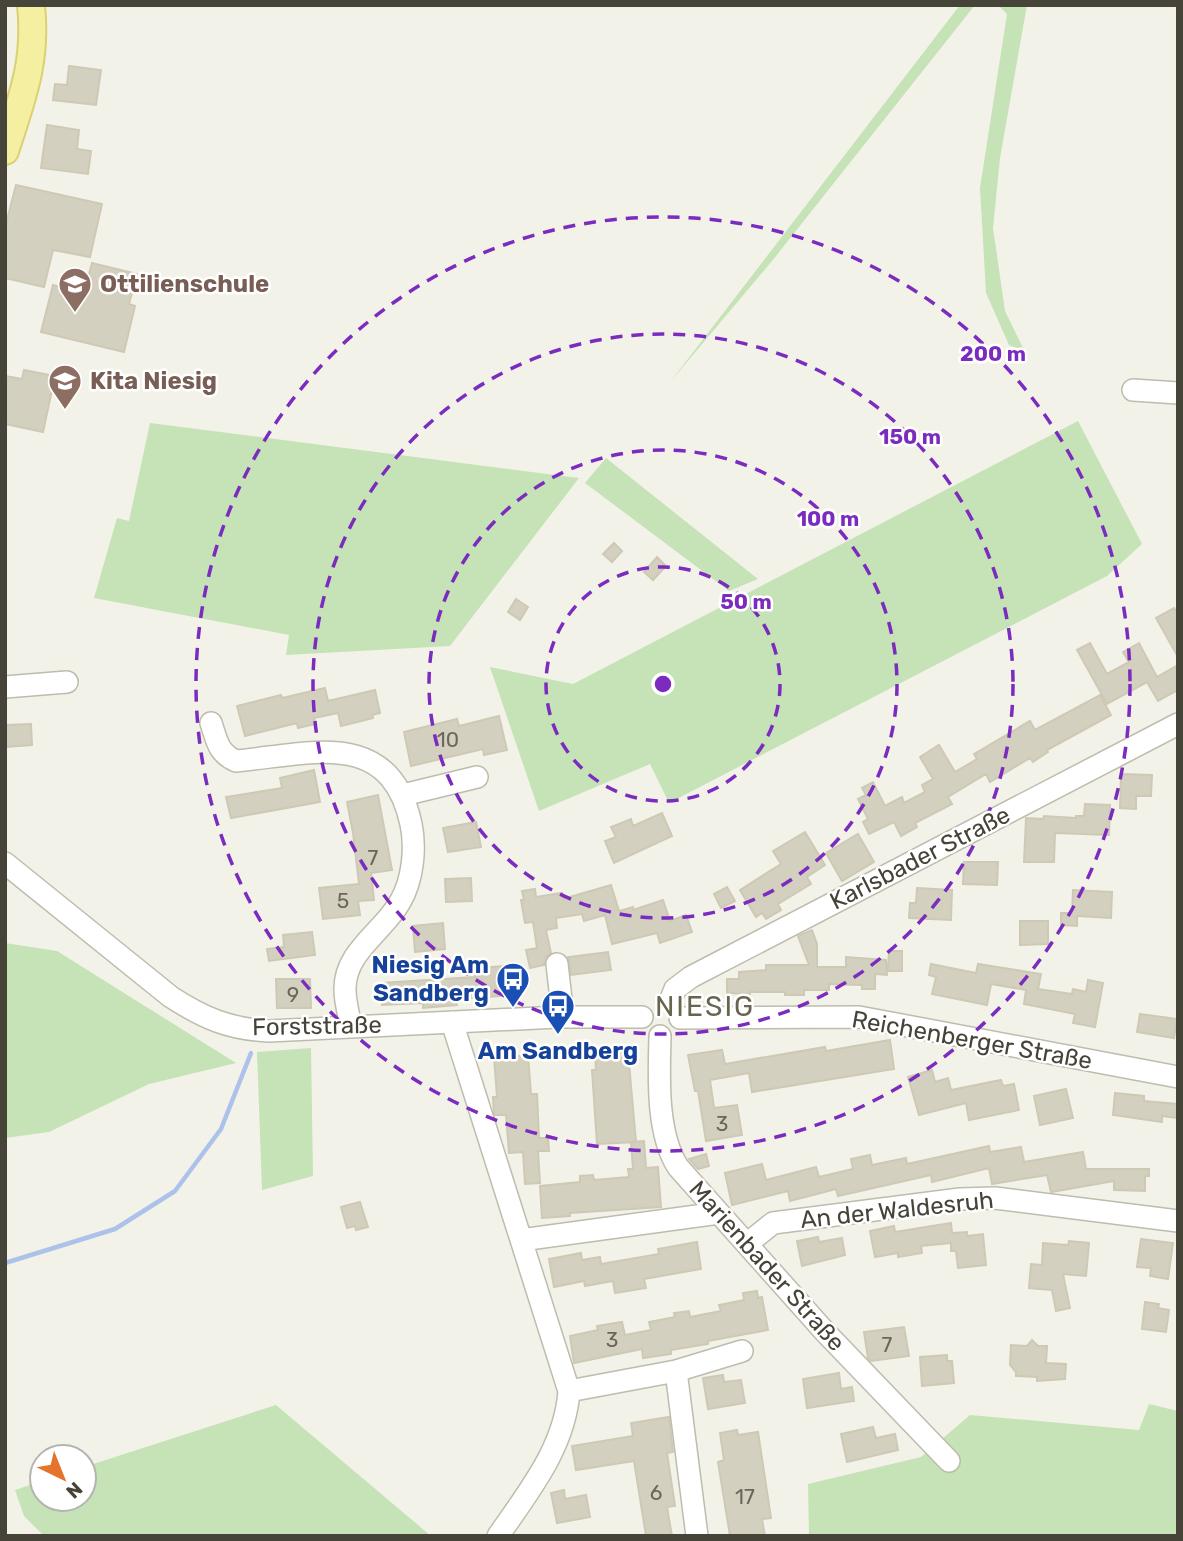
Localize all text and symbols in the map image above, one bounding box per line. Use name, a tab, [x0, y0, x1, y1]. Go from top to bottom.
school or university icon: Ottilienschule	[56, 265, 94, 314]
place label: Ottilienschule	[100, 270, 269, 298]
text: 200 m	[960, 341, 1026, 366]
school or university icon: Kita Niesig	[46, 362, 84, 411]
place label: Kita Niesig	[90, 367, 217, 395]
text: 150 m	[879, 424, 941, 449]
text: 100 m	[797, 506, 859, 531]
text: 50 m	[720, 589, 772, 614]
centre of rings	[651, 672, 675, 696]
house number: 10	[437, 727, 459, 752]
street label: Karlsbader Straße	[825, 800, 1015, 916]
house number: 7	[368, 845, 379, 870]
house number: 5	[337, 888, 349, 913]
place label: Niesig Am Sandberg	[372, 951, 489, 1007]
bus stop icon: Niesig Am Sandberg	[494, 960, 532, 1009]
house number: 9	[287, 982, 299, 1007]
bus stop icon: Am Sandberg	[539, 987, 577, 1036]
district label: NIESIG	[655, 990, 755, 1023]
street label: Reichenberger Straße	[850, 1005, 1094, 1075]
street label: Forststraße	[252, 1011, 382, 1041]
place label: Am Sandberg	[478, 1037, 638, 1065]
house number: 3	[716, 1111, 728, 1136]
street label: Marienbader Straße	[683, 1175, 851, 1357]
street label: An der Waldesruh	[799, 1186, 995, 1234]
house number: 3	[606, 1327, 618, 1352]
house number: 7	[882, 1332, 893, 1357]
north arrow	[28, 1443, 98, 1513]
text: N	[61, 1477, 87, 1503]
house number: 6	[650, 1480, 662, 1505]
house number: 17	[735, 1484, 755, 1509]

